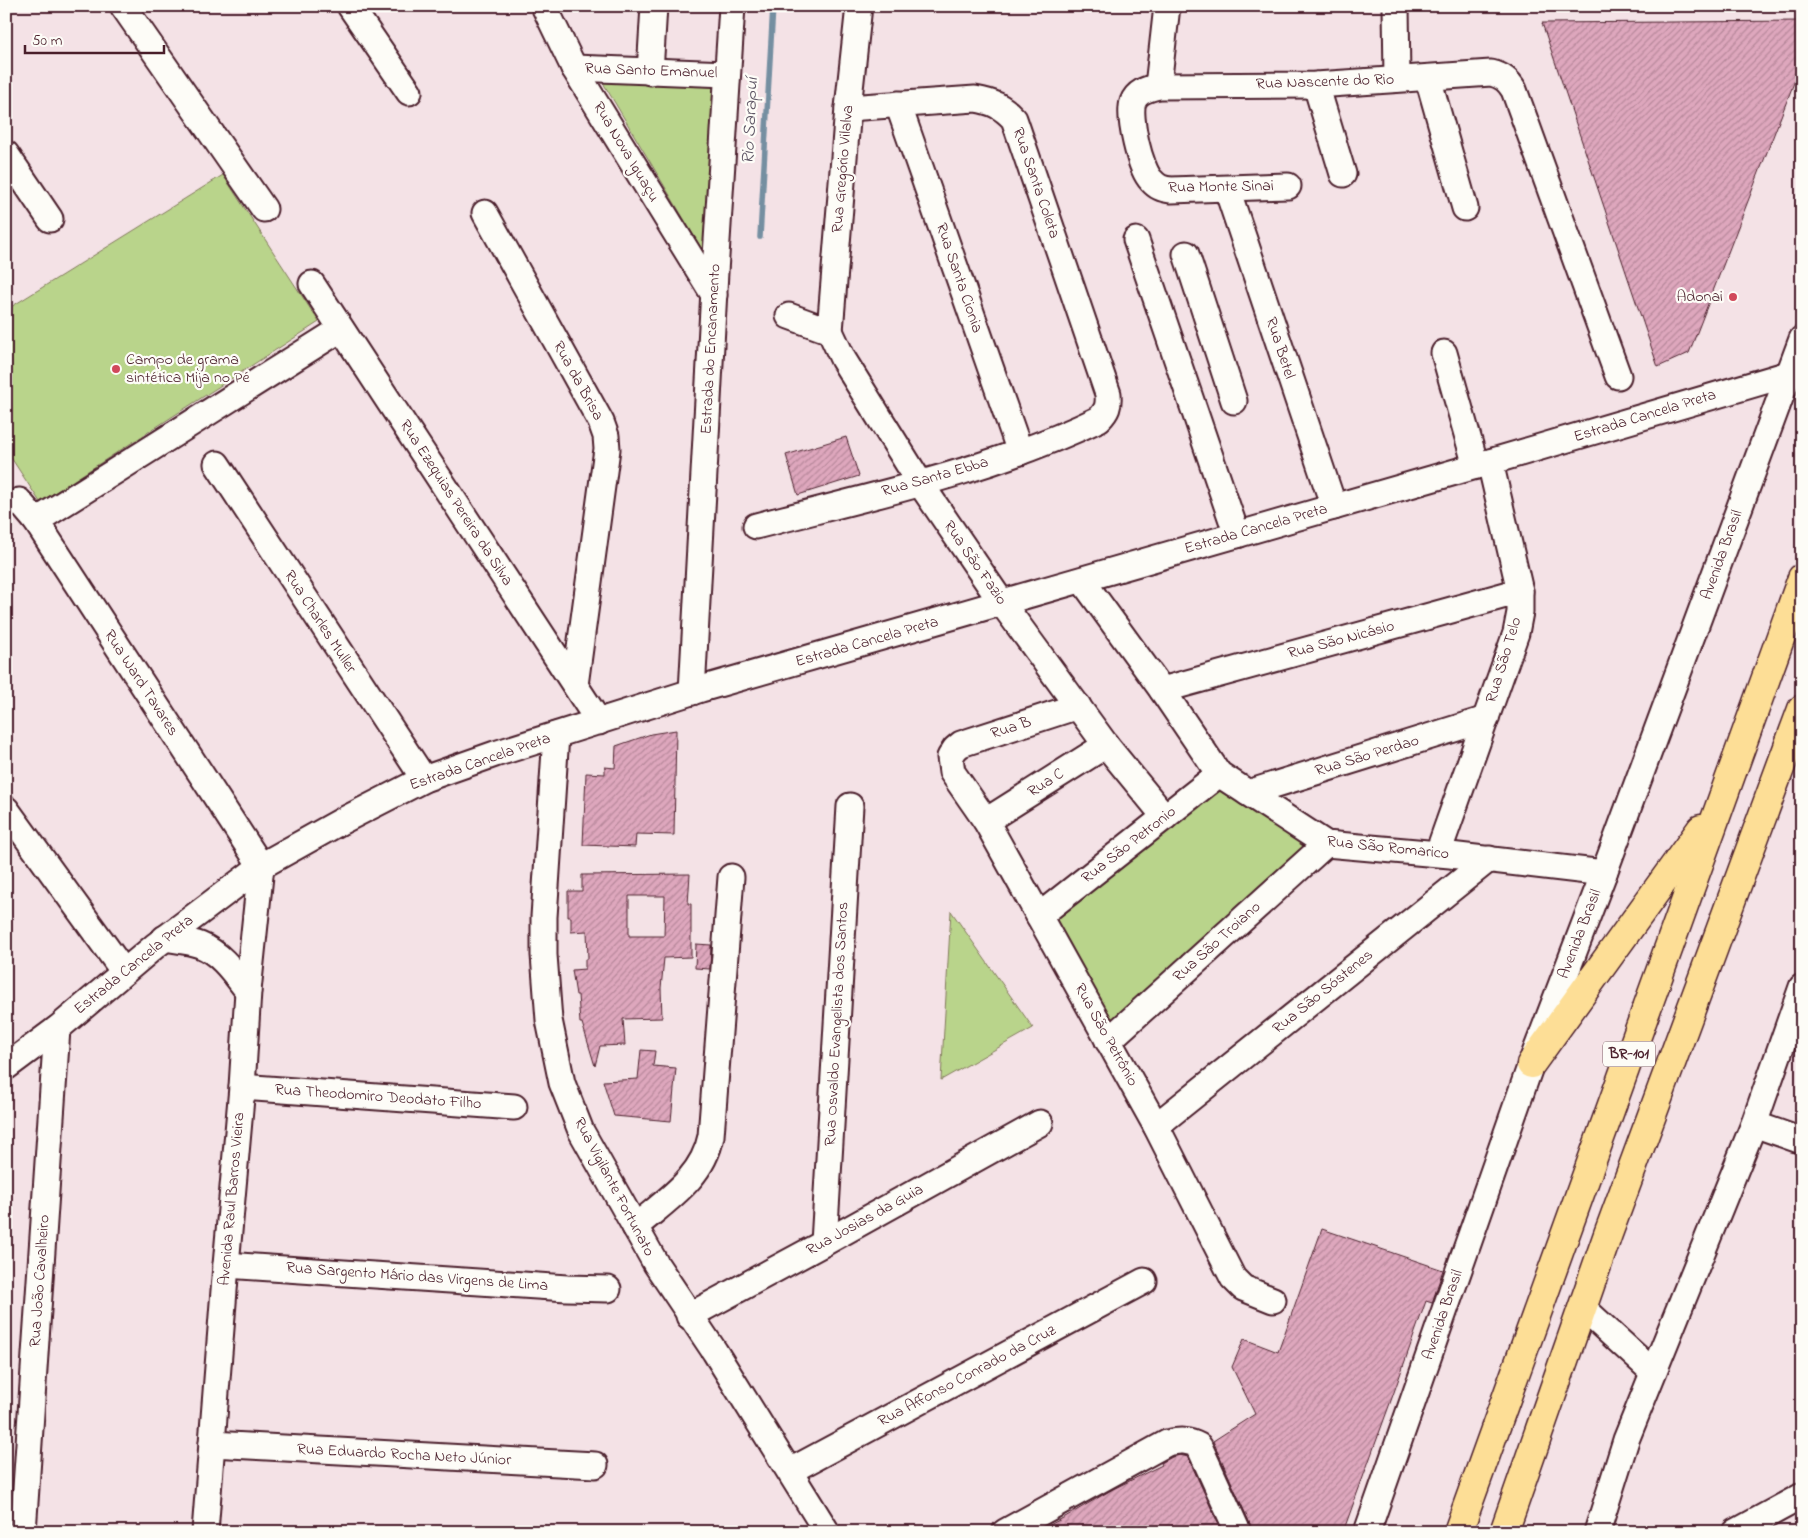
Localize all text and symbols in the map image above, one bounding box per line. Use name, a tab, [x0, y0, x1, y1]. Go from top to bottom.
scale bar	[25, 22, 164, 54]
text: 50 m	[32, 30, 63, 52]
street label: Rua Santo Emanuel	[584, 57, 718, 85]
street label: Rua Nascente do Rio	[1255, 68, 1395, 96]
water label: Rio Sarapuí	[736, 74, 766, 165]
street label: Rua Nova Iguaçu	[586, 97, 666, 207]
street label: Rua Gregório Vilalva	[825, 104, 861, 234]
street label: Rua Santa Coleta	[1006, 124, 1066, 242]
street label: Rua Monte Sinai	[1168, 174, 1274, 200]
street label: Rua Santa Cionia	[929, 220, 989, 336]
street label: Estrada do Encanamento	[695, 263, 727, 435]
place label: Adonai	[1676, 285, 1723, 309]
marker: Adonai	[1727, 291, 1739, 303]
street label: Rua Betel	[1259, 314, 1301, 382]
street label: Rua da Brisa	[546, 337, 610, 425]
place label: Campo de grama sintética Mija no Pé	[126, 348, 250, 390]
marker: Campo de grama sintética Mija no Pé	[110, 363, 122, 375]
street label: Estrada Cancela Preta	[1571, 383, 1719, 449]
street label: Rua Ezequias Pereira da Silva	[393, 415, 519, 591]
street label: Rua Santa Ebba	[879, 450, 991, 504]
street label: Estrada Cancela Preta	[1182, 497, 1330, 561]
street label: Avenida Brasil	[1695, 506, 1749, 603]
street label: Rua São Fazio	[937, 516, 1013, 610]
street label: Rua Charles Muller	[278, 566, 362, 678]
street label: Estrada Cancela Preta	[793, 610, 941, 674]
street label: Rua São Nicásio	[1285, 614, 1397, 666]
street label: Rua São Telo	[1480, 614, 1528, 706]
street label: Rua Ward Tavares	[98, 625, 184, 741]
street label: Rua B	[988, 710, 1035, 746]
street label: Estrada Cancela Preta	[406, 727, 554, 797]
street label: Rua São Perdao	[1312, 729, 1422, 783]
street label: Rua C	[1023, 762, 1069, 804]
street label: Rua São Petronio	[1076, 800, 1182, 890]
street label: Rua São Romarico	[1326, 830, 1450, 866]
street label: Avenida Brasil	[1552, 885, 1608, 982]
street label: Rua São Troiano	[1168, 896, 1266, 988]
street label: Rua Osvaldo Evangelista dos Santos	[819, 901, 855, 1147]
street label: Estrada Cancela Preta	[69, 909, 199, 1021]
street label: Rua São Sóstenes	[1267, 944, 1379, 1040]
street label: Rua São Petrônio	[1068, 979, 1144, 1091]
road number: BR-101	[1603, 1042, 1655, 1066]
street label: Rua Theodomiro Deodato Filho	[274, 1078, 482, 1116]
street label: Avenida Raul Barros Vieira	[212, 1111, 252, 1287]
street label: Rua Vigilante Fortunato	[567, 1113, 661, 1261]
street label: Rua Josias da Guia	[802, 1178, 928, 1262]
street label: Rua João Cavalheiro	[23, 1214, 57, 1348]
street label: Rua Sargento Mário das Virgens de Lima	[285, 1256, 549, 1298]
street label: Avenida Brasil	[1416, 1266, 1470, 1363]
street label: Rua Affonso Conrado da Cruz	[874, 1319, 1061, 1433]
street label: Rua Eduardo Rocha Neto Júnior	[296, 1437, 512, 1473]

